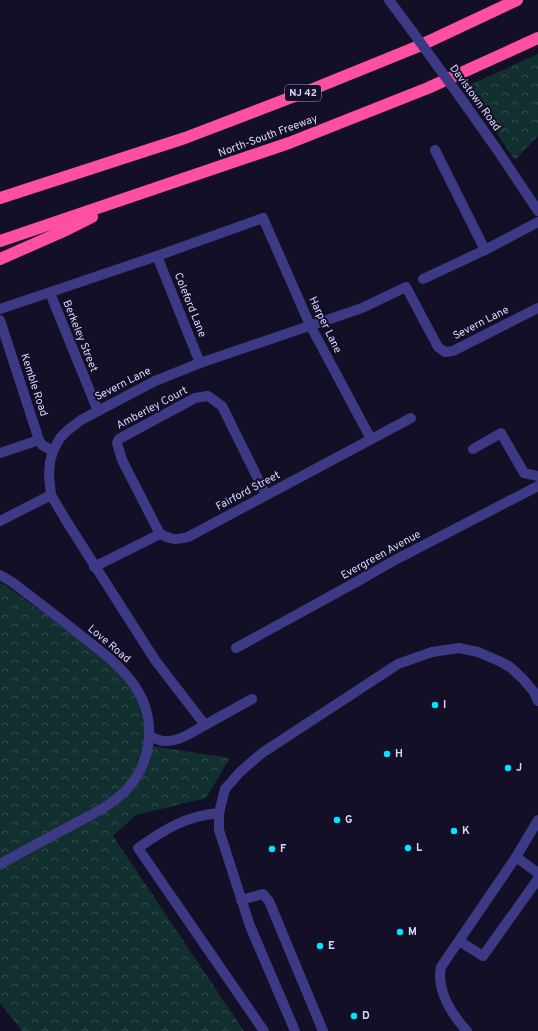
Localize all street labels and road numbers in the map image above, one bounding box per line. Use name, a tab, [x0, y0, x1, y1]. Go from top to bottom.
street label: Davistown Road	[446, 62, 504, 134]
road number: NJ 42	[285, 85, 321, 101]
street label: North-South Freeway	[216, 111, 320, 160]
street label: Coleford Lane	[171, 271, 209, 339]
street label: Harper Lane	[305, 294, 345, 356]
street label: Berkeley Street	[59, 298, 101, 374]
street label: Severn Lane	[451, 303, 511, 343]
street label: Kemble Road	[17, 352, 51, 418]
street label: Severn Lane	[93, 364, 153, 404]
street label: Amberley Court	[114, 383, 190, 433]
street label: Fairford Street	[213, 468, 283, 514]
street label: Evergreen Avenue	[339, 527, 423, 583]
street label: Love Road	[85, 622, 133, 666]

